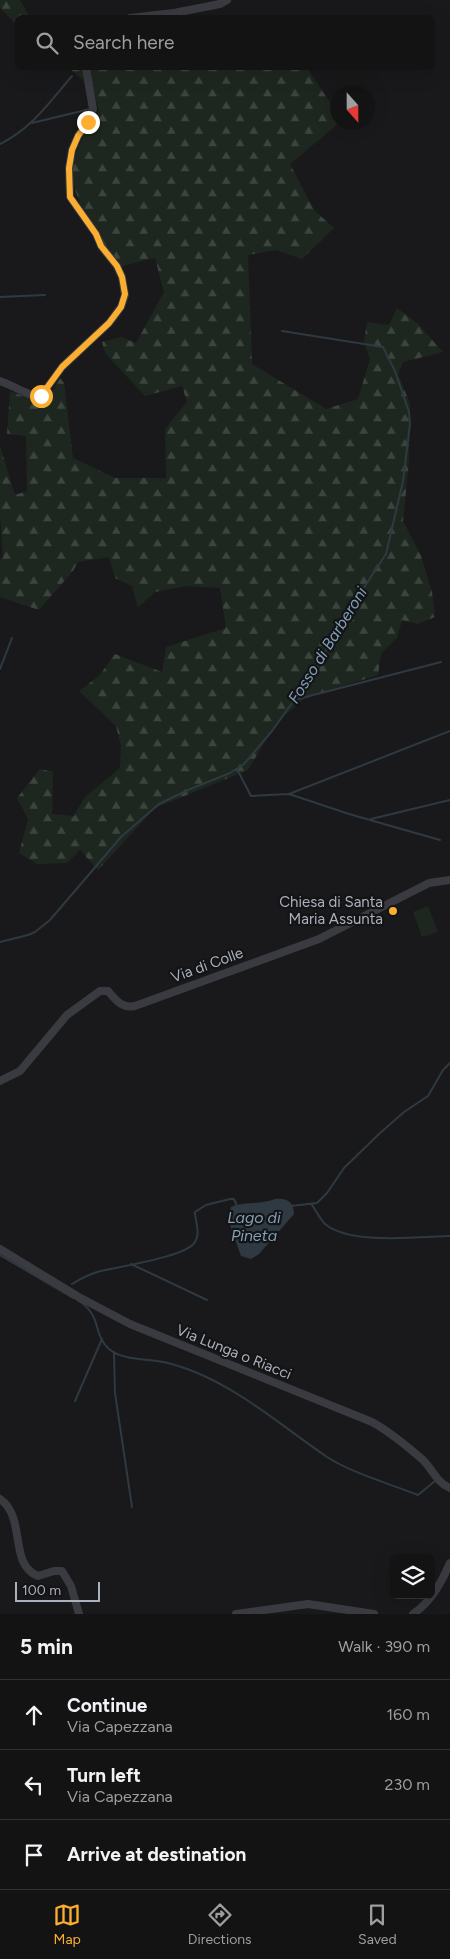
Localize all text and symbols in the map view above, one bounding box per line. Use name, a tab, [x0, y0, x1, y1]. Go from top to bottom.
search box	[15, 15, 435, 70]
icon: search	[33, 29, 61, 57]
text: Search here	[73, 31, 175, 54]
north arrow	[330, 85, 375, 130]
route end	[77, 111, 100, 134]
route start	[30, 385, 53, 408]
water label: Fosso di Barberoni	[284, 583, 371, 707]
place label: Chiesa di Santa Maria Assunta	[279, 893, 383, 928]
marker: Chiesa di Santa Maria Assunta	[387, 905, 399, 917]
street label: Via di Colle	[168, 944, 246, 986]
water label: Lago di Pineta	[227, 1208, 281, 1245]
street label: Via Lunga o Riacci	[174, 1321, 294, 1383]
map controls	[390, 1554, 435, 1599]
button: layers	[390, 1554, 435, 1599]
scale bar	[15, 1579, 100, 1602]
text: 100 m	[22, 1582, 61, 1599]
text: 5 min	[20, 1634, 73, 1659]
text: Walk · 390 m	[338, 1637, 430, 1656]
text: Continue	[67, 1694, 147, 1717]
icon: ahead	[20, 1701, 48, 1729]
text: 160 m	[387, 1705, 430, 1724]
text: Via Capezzana	[67, 1717, 173, 1736]
text: Turn left	[67, 1764, 141, 1787]
icon: left	[20, 1771, 48, 1799]
text: 230 m	[385, 1775, 430, 1794]
text: Via Capezzana	[67, 1787, 173, 1806]
icon: arrive	[20, 1841, 48, 1869]
text: Arrive at destination	[67, 1843, 246, 1866]
tab: Map	[53, 1901, 81, 1948]
tab: Directions	[188, 1901, 252, 1948]
tab: Saved	[358, 1901, 397, 1948]

